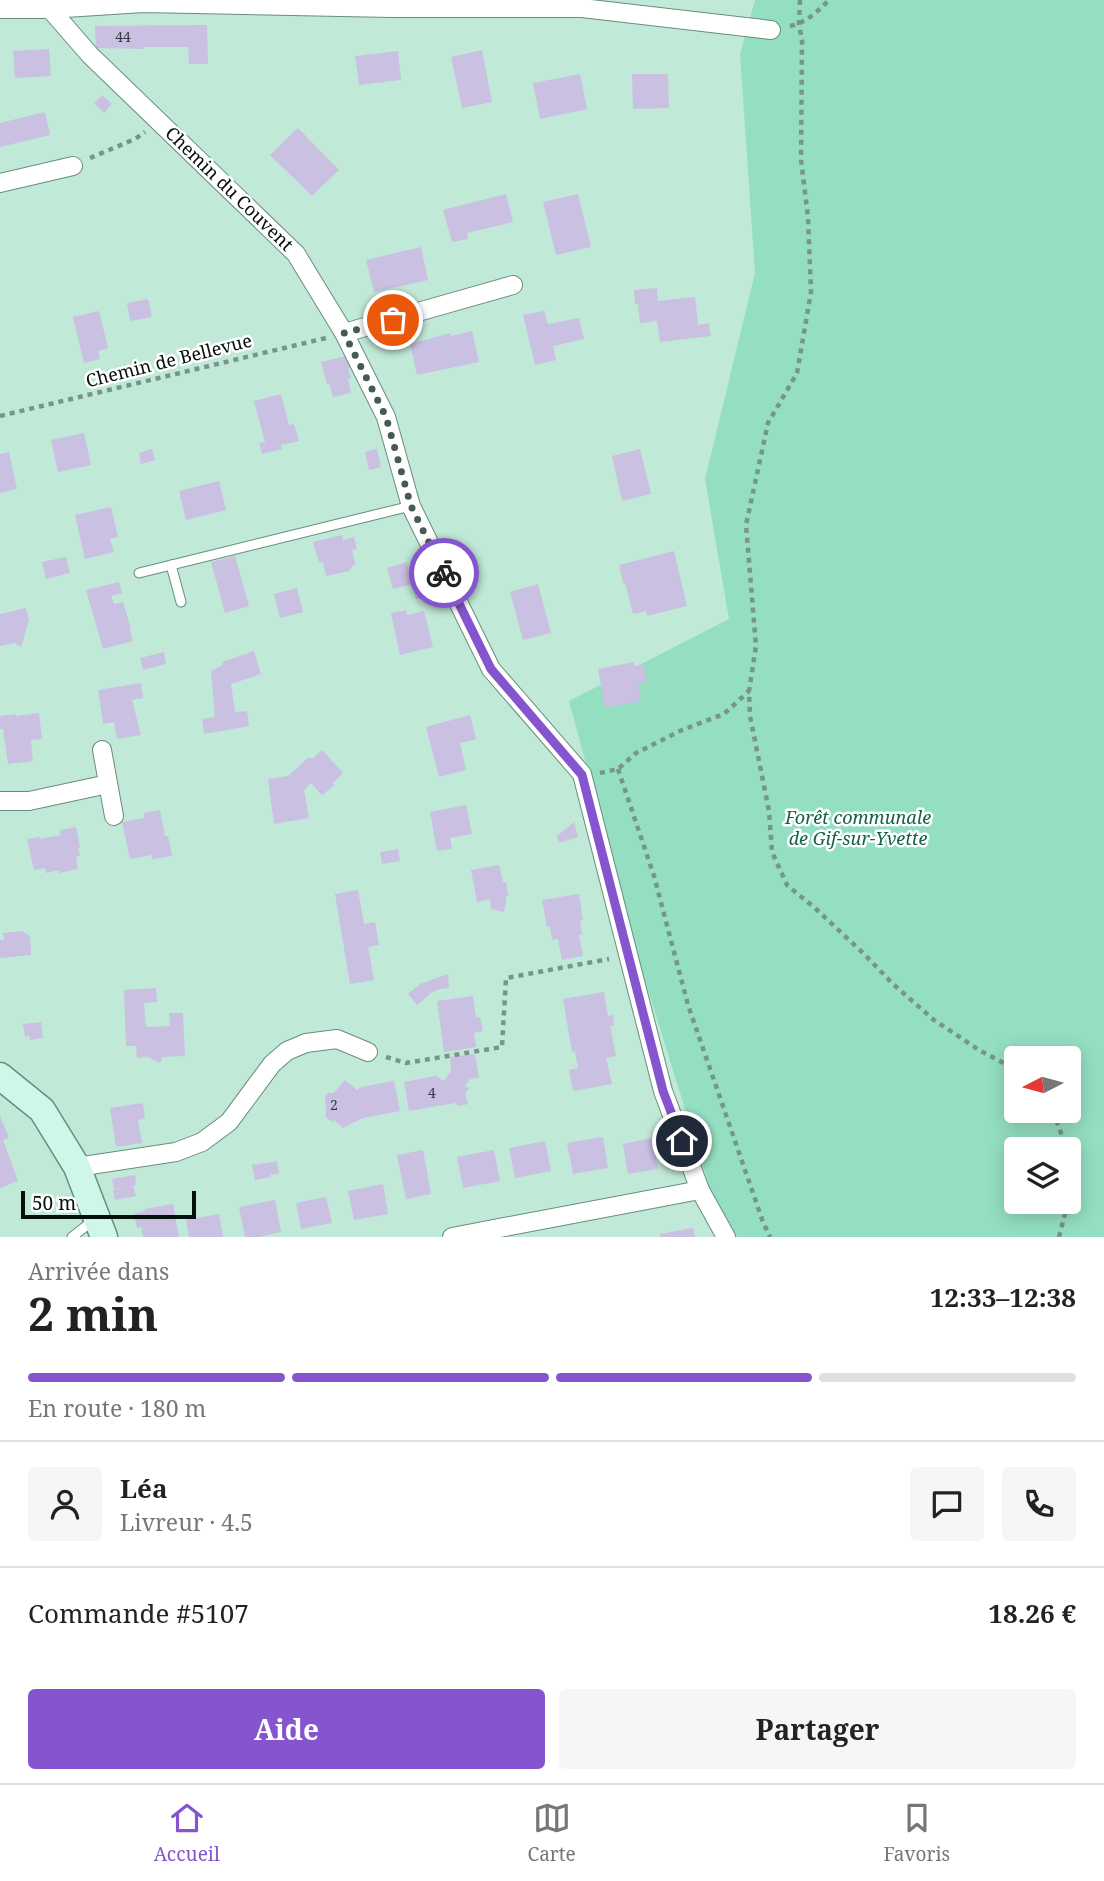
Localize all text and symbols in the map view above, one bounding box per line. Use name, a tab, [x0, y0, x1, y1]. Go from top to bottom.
house number: 44	[115, 27, 131, 46]
street label: Chemin du Couvent	[161, 121, 299, 256]
pin	[363, 290, 423, 350]
icon: bag	[374, 301, 412, 339]
street label: Chemin de Bellevue	[83, 328, 254, 392]
courier	[409, 538, 479, 608]
icon: bike	[425, 554, 463, 592]
park label: Forêt communale de Gif-sur-Yvette	[784, 805, 931, 850]
north arrow	[1004, 1046, 1082, 1124]
map controls	[1004, 1046, 1081, 1214]
house number: 4	[428, 1083, 436, 1102]
house number: 2	[330, 1095, 338, 1114]
pin	[652, 1111, 712, 1171]
icon: home	[663, 1122, 701, 1160]
button: layers	[1004, 1137, 1081, 1214]
scale bar	[21, 1188, 196, 1220]
text: 50 m	[32, 1190, 76, 1216]
text: Arrivée dans	[28, 1255, 169, 1287]
text: 12:33–12:38	[930, 1279, 1076, 1315]
text: 2 min	[28, 1282, 158, 1344]
text: En route · 180 m	[28, 1392, 206, 1424]
button: person	[28, 1467, 102, 1541]
button: chat	[910, 1467, 984, 1541]
button: phone	[1002, 1467, 1076, 1541]
text: Léa	[120, 1470, 167, 1506]
text: Livreur · 4.5	[120, 1506, 253, 1538]
text: Commande #5107	[28, 1595, 249, 1631]
text: 18.26 €	[988, 1595, 1076, 1631]
button: Aide	[28, 1689, 545, 1769]
button: Partager	[559, 1689, 1076, 1769]
tab: Accueil	[154, 1799, 220, 1867]
tab: Carte	[528, 1799, 576, 1867]
tab: Favoris	[883, 1799, 950, 1867]

